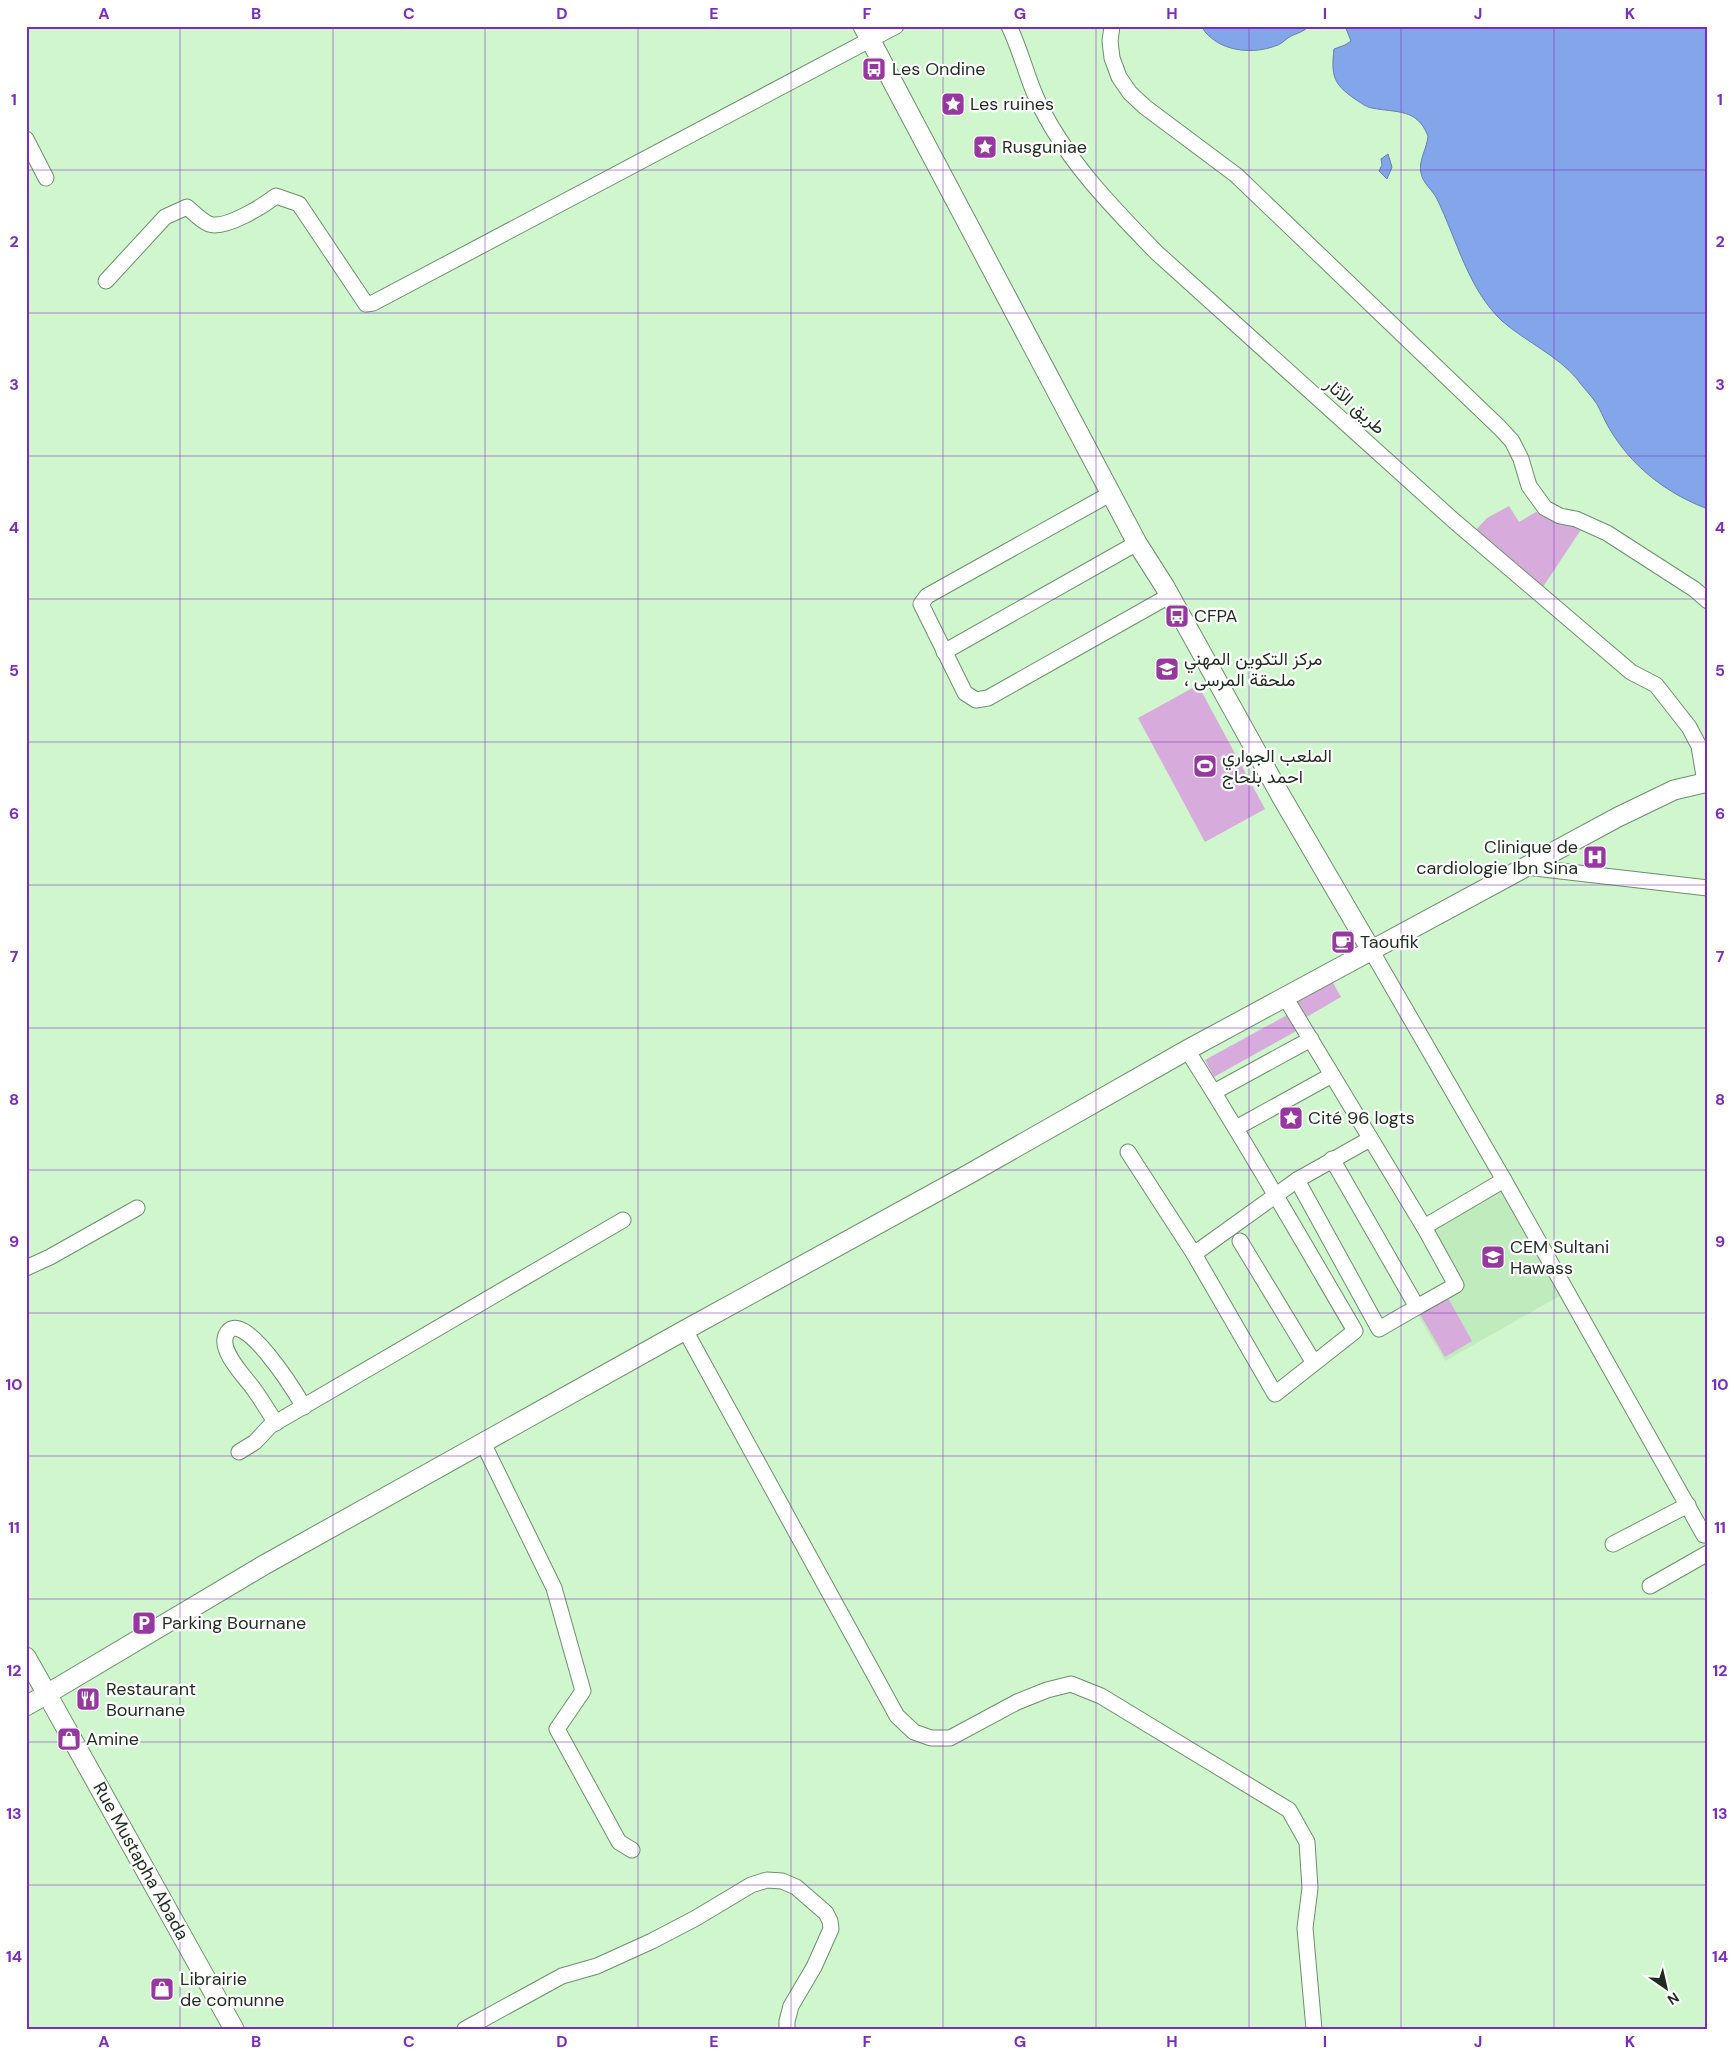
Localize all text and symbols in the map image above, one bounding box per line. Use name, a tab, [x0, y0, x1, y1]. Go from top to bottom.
text: A	[98, 3, 110, 24]
text: B	[251, 3, 261, 24]
text: C	[403, 3, 415, 24]
text: D	[556, 3, 568, 24]
text: E	[709, 3, 719, 24]
text: F	[863, 3, 872, 24]
text: G	[1014, 3, 1026, 24]
text: H	[1166, 3, 1178, 24]
text: I	[1323, 3, 1327, 24]
text: J	[1474, 3, 1482, 24]
text: K	[1625, 3, 1636, 24]
bus stop icon: Les Ondine	[861, 56, 887, 82]
place label: Les Ondine	[892, 57, 986, 81]
text: 1	[11, 89, 17, 110]
text: 1	[1717, 89, 1723, 110]
place icon: Les ruines	[940, 91, 966, 117]
place label: Les ruines	[970, 92, 1054, 116]
place icon: Rusguniae	[972, 134, 998, 160]
place label: Rusguniae	[1002, 135, 1087, 159]
text: 2	[9, 231, 19, 252]
text: 2	[1715, 231, 1725, 252]
street label: طريق الآثار	[1319, 372, 1391, 440]
text: 3	[9, 374, 19, 395]
text: 3	[1715, 374, 1725, 395]
text: 4	[9, 517, 19, 538]
text: 4	[1715, 517, 1725, 538]
bus stop icon: CFPA	[1164, 603, 1190, 629]
place label: CFPA	[1194, 604, 1237, 628]
place label: مركز التكوين المهني ، ملحقة المرسى	[1184, 647, 1322, 692]
school or university icon: مركز التكوين المهني ، ملحقة المرسى	[1154, 656, 1180, 682]
text: 5	[9, 660, 19, 681]
text: 5	[1715, 660, 1725, 681]
place label: الملعب الجواري احمد بلحاج	[1222, 744, 1332, 789]
sports icon: الملعب الجواري احمد بلحاج	[1192, 753, 1218, 779]
text: 6	[9, 803, 19, 824]
text: 6	[1715, 803, 1725, 824]
place label: Clinique de cardiologie Ibn Sina	[1416, 835, 1578, 880]
hospital icon: Clinique de cardiologie Ibn Sina	[1582, 844, 1608, 870]
cafe icon: Taoufik	[1330, 929, 1356, 955]
place label: Taoufik	[1360, 930, 1419, 954]
text: 7	[10, 946, 19, 967]
text: 7	[1716, 946, 1725, 967]
text: 8	[9, 1089, 19, 1110]
text: 8	[1715, 1089, 1725, 1110]
place icon: Cité 96 logts	[1278, 1105, 1304, 1131]
place label: Cité 96 logts	[1308, 1106, 1415, 1130]
text: 9	[9, 1231, 19, 1252]
text: 9	[1715, 1231, 1725, 1252]
place label: CEM Sultani Hawass	[1510, 1235, 1609, 1280]
school or university icon: CEM Sultani Hawass	[1480, 1244, 1506, 1270]
text: 10	[5, 1374, 23, 1395]
text: 10	[1711, 1374, 1729, 1395]
text: 11	[8, 1517, 20, 1538]
text: 11	[1714, 1517, 1726, 1538]
parking icon: Parking Bournane	[131, 1610, 157, 1636]
place label: Parking Bournane	[162, 1611, 306, 1635]
text: 12	[6, 1660, 22, 1681]
text: 12	[1712, 1660, 1728, 1681]
place label: Restaurant Bournane	[106, 1677, 196, 1722]
restaurant icon: Restaurant Bournane	[75, 1686, 101, 1712]
shop icon: Amine	[56, 1726, 82, 1752]
place label: Amine	[86, 1727, 139, 1751]
street label: Rue Mustapha Abada	[88, 1778, 194, 1944]
text: 13	[6, 1803, 22, 1824]
text: 13	[1712, 1803, 1728, 1824]
text: 14	[6, 1946, 22, 1967]
text: 14	[1712, 1946, 1728, 1967]
north arrow	[1642, 1962, 1692, 2012]
place label: Librairie de comunne	[180, 1967, 285, 2012]
shop icon: Librairie de comunne	[149, 1976, 175, 2002]
text: N	[1664, 1988, 1683, 2009]
text: A	[98, 2031, 110, 2052]
text: B	[251, 2031, 261, 2052]
text: C	[403, 2031, 415, 2052]
text: D	[556, 2031, 568, 2052]
text: E	[709, 2031, 719, 2052]
text: F	[863, 2031, 872, 2052]
text: G	[1014, 2031, 1026, 2052]
text: H	[1166, 2031, 1178, 2052]
text: I	[1323, 2031, 1327, 2052]
text: J	[1474, 2031, 1482, 2052]
text: K	[1625, 2031, 1636, 2052]

